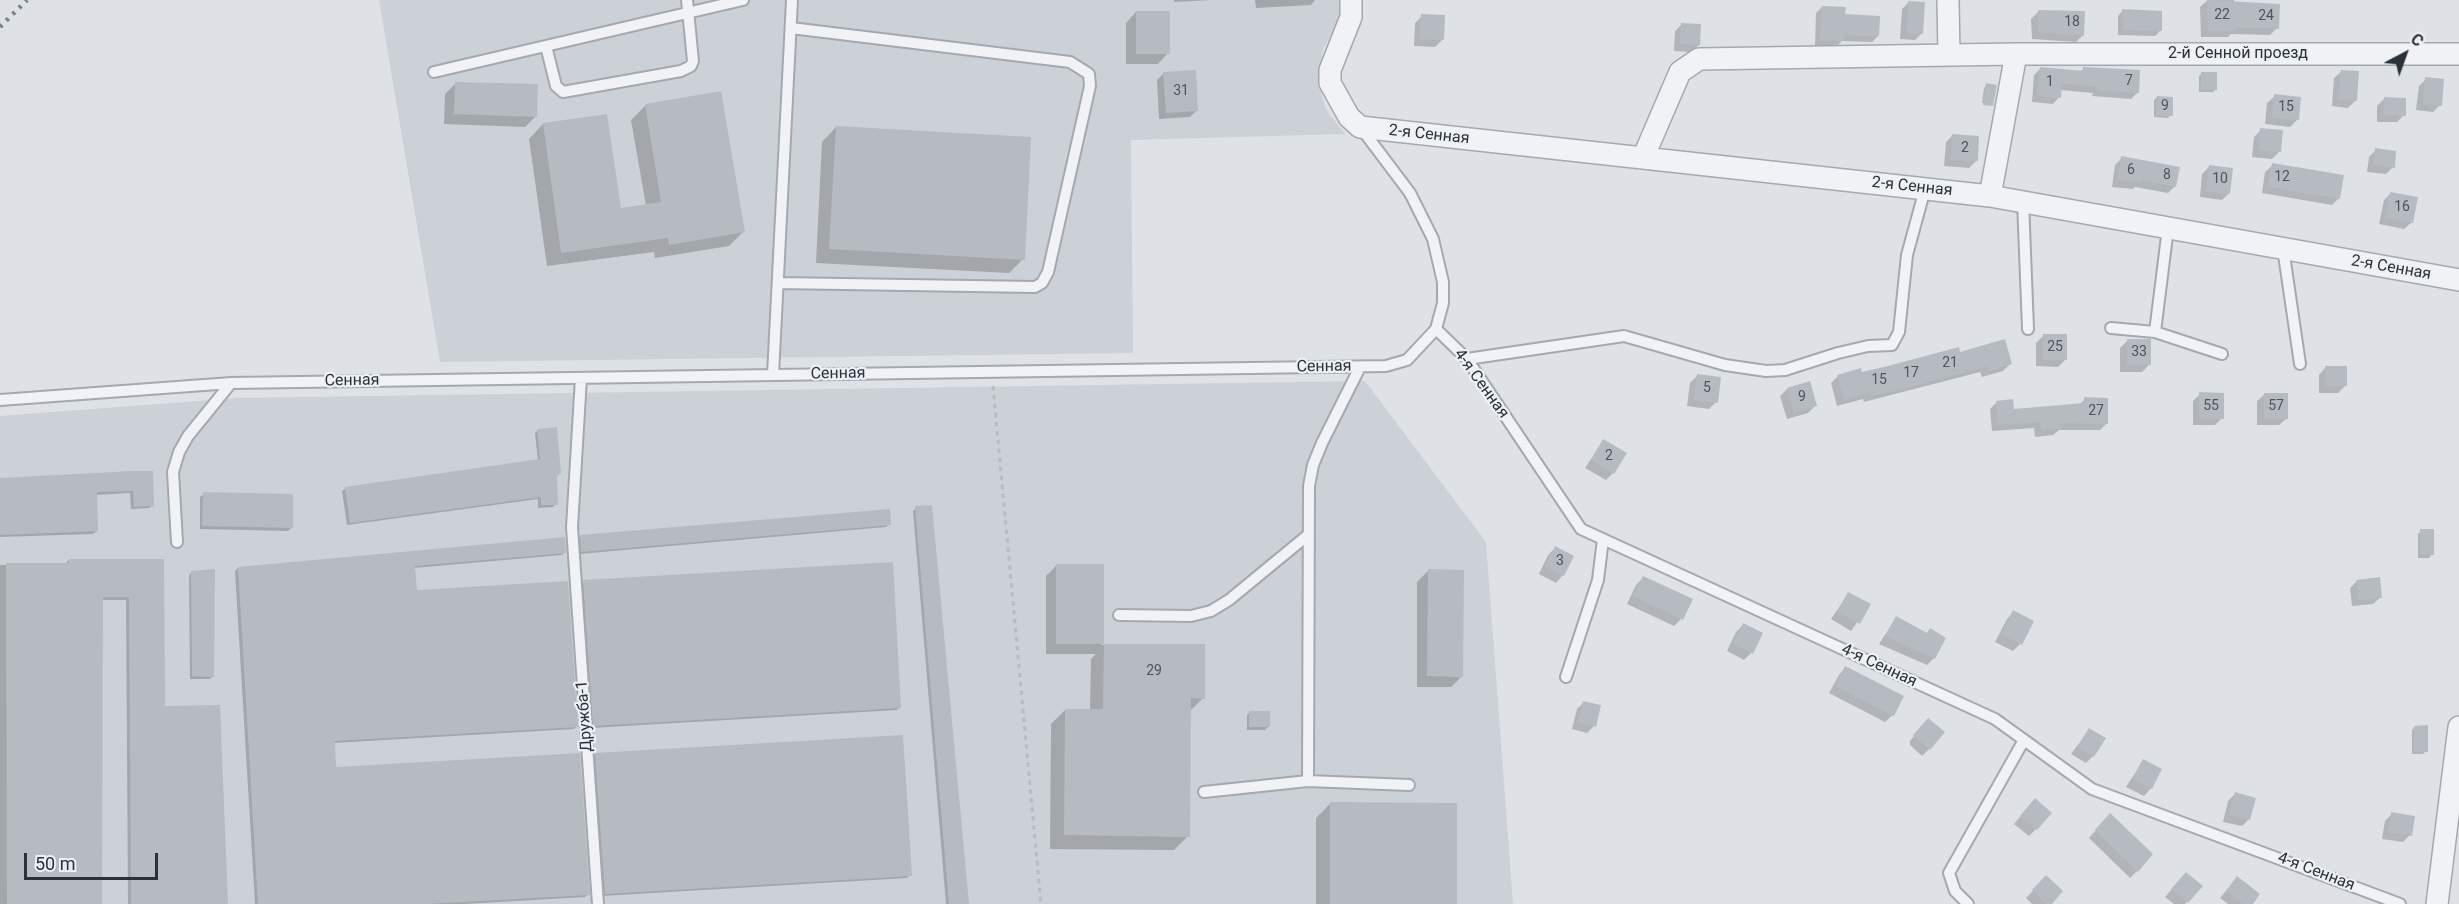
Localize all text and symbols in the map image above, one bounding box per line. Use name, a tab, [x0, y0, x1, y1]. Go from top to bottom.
house number: 22	[2214, 7, 2230, 23]
house number: 24	[2258, 8, 2274, 24]
house number: 18	[2064, 14, 2080, 30]
north arrow	[2375, 24, 2435, 84]
text: С	[2407, 29, 2427, 51]
street label: 2-й Сенной проезд	[2168, 44, 2308, 64]
house number: 7	[2125, 73, 2133, 89]
house number: 1	[2046, 74, 2054, 90]
house number: 31	[1173, 83, 1189, 99]
house number: 9	[2161, 98, 2169, 114]
house number: 15	[2278, 99, 2294, 115]
street label: 2-я Сенная	[1388, 121, 1470, 149]
house number: 2	[1961, 140, 1969, 156]
house number: 6	[2127, 162, 2135, 178]
house number: 8	[2163, 167, 2171, 183]
house number: 12	[2274, 169, 2290, 185]
house number: 10	[2212, 171, 2228, 187]
street label: 2-я Сенная	[1871, 173, 1953, 201]
house number: 16	[2394, 199, 2410, 215]
street label: 2-я Сенная	[2349, 252, 2433, 284]
house number: 25	[2047, 339, 2063, 355]
house number: 33	[2131, 344, 2147, 360]
street label: 4-я Сенная	[1449, 346, 1513, 422]
house number: 21	[1942, 355, 1958, 371]
street label: Сенная	[1296, 357, 1352, 377]
street label: Сенная	[810, 364, 866, 384]
house number: 17	[1903, 365, 1919, 381]
street label: Сенная	[324, 371, 380, 391]
house number: 15	[1871, 372, 1887, 388]
house number: 5	[1703, 380, 1711, 396]
house number: 9	[1798, 389, 1806, 405]
house number: 55	[2203, 398, 2219, 414]
house number: 57	[2268, 398, 2284, 414]
house number: 27	[2088, 403, 2104, 419]
house number: 2	[1605, 448, 1613, 464]
house number: 3	[1556, 553, 1564, 569]
street label: 4-я Сенная	[1838, 640, 1920, 692]
house number: 29	[1146, 663, 1162, 679]
street label: Дружба-1	[573, 680, 597, 752]
scale bar	[27, 841, 160, 879]
street label: 4-я Сенная	[2275, 849, 2357, 895]
text: 50 m	[35, 853, 75, 874]

